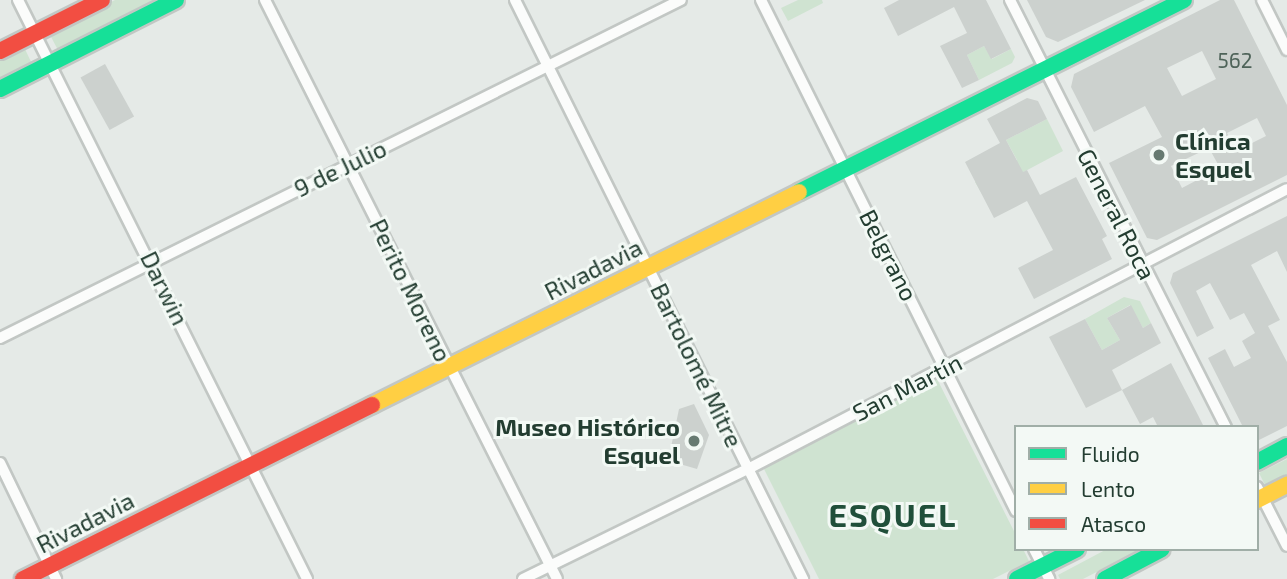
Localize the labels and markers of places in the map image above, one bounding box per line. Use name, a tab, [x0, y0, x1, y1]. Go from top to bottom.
place label: Clínica Esquel	[1175, 127, 1252, 183]
marker: Clínica Esquel	[1149, 145, 1169, 165]
place label: Museo Histórico Esquel	[495, 413, 680, 469]
marker: Museo Histórico Esquel	[686, 433, 702, 449]

